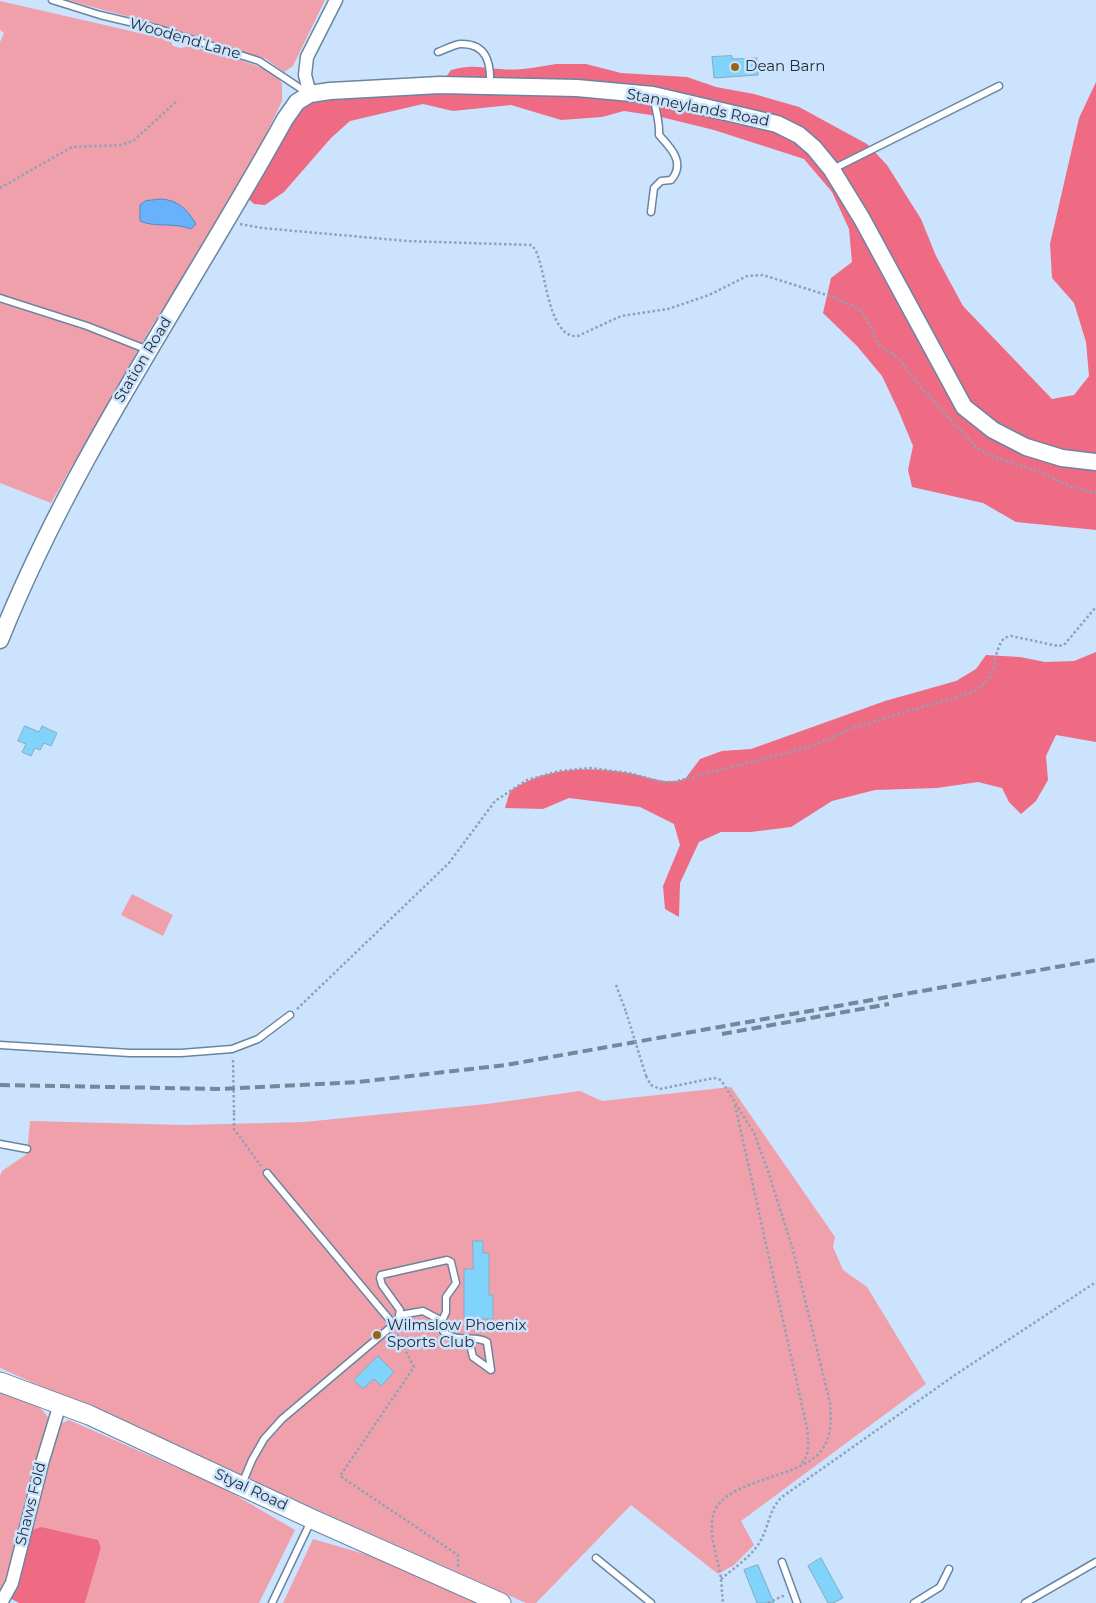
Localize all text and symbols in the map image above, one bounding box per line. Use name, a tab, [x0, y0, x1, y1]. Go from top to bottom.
street label: Woodend Lane	[127, 14, 243, 64]
place label: Dean Barn	[745, 58, 825, 76]
marker: Dean Barn	[729, 61, 741, 73]
street label: Stanneylands Road	[625, 85, 771, 131]
street label: Station Road	[110, 314, 176, 406]
place label: Wilmslow Phoenix Sports Club	[387, 1317, 527, 1352]
marker: Wilmslow Phoenix Sports Club	[371, 1329, 383, 1341]
street label: Shaws Fold	[12, 1460, 50, 1548]
street label: Styal Road	[212, 1465, 290, 1515]

